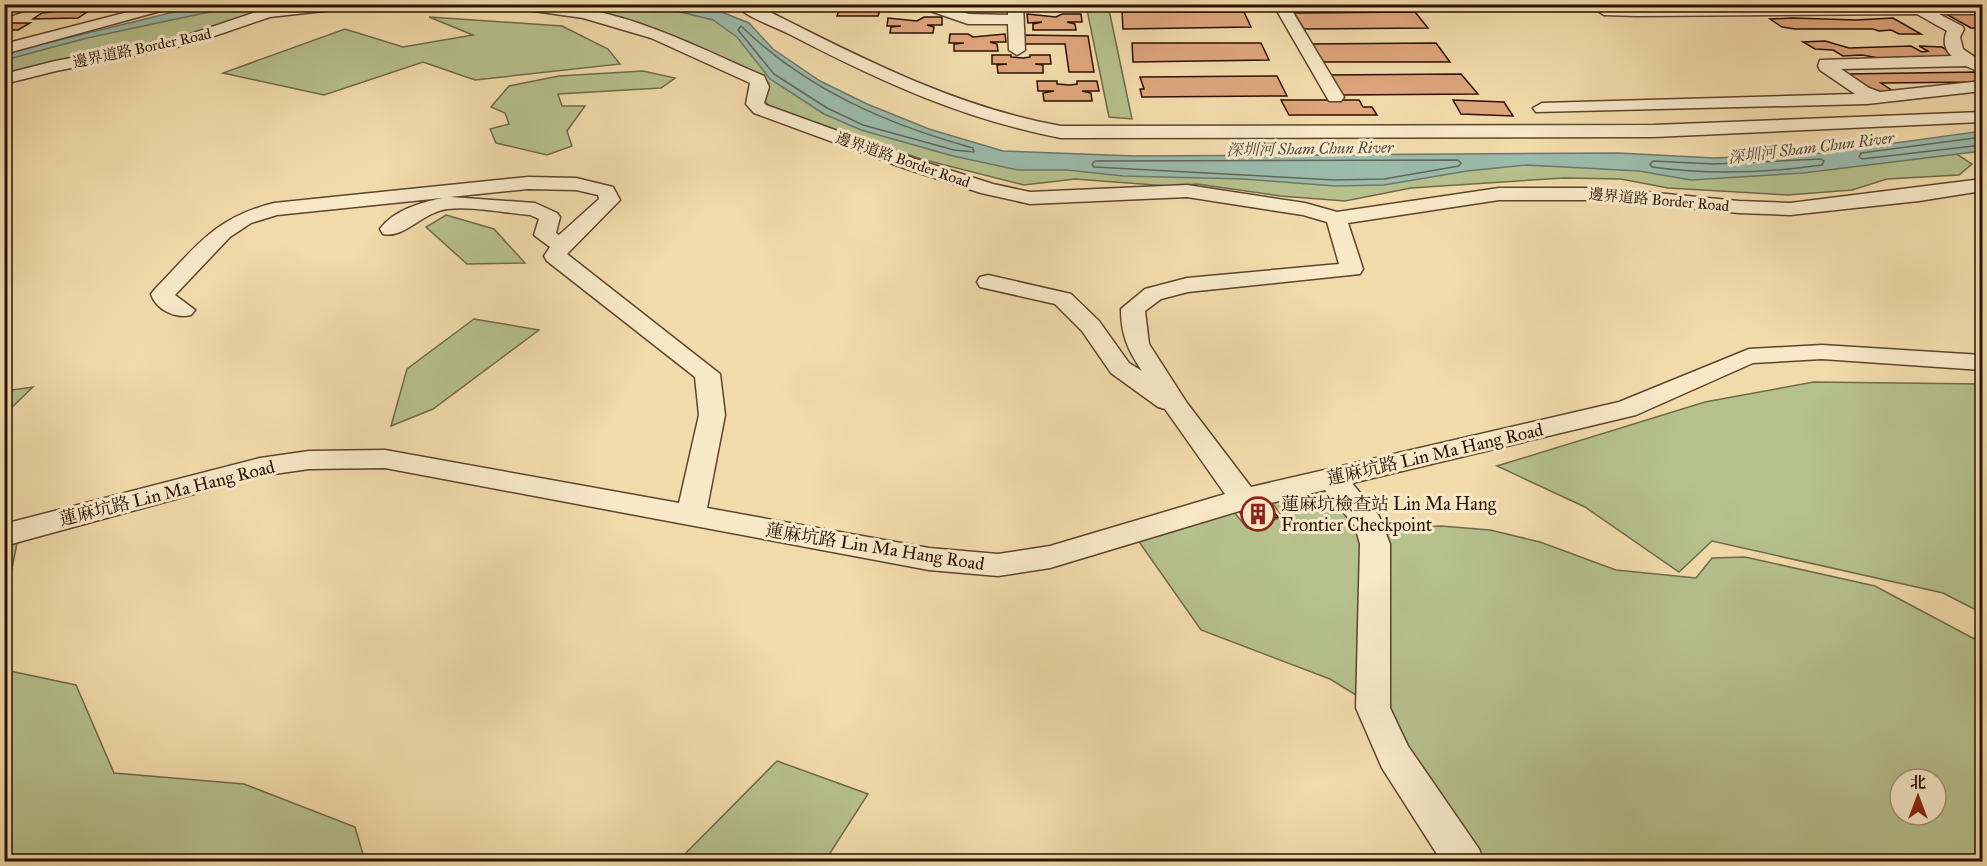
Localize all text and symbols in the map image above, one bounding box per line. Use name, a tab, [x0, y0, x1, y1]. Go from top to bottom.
street label: 邊界道路 Border Road	[71, 24, 213, 71]
water label: 深圳河 Sham Chun River	[1727, 128, 1896, 167]
street label: 邊界道路 Border Road	[833, 129, 973, 192]
water label: 深圳河 Sham Chun River	[1226, 138, 1395, 159]
street label: 邊界道路 Border Road	[1588, 185, 1730, 215]
street label: 蓮麻坑路 Lin Ma Hang Road	[1325, 418, 1546, 491]
street label: 蓮麻坑路 Lin Ma Hang Road	[57, 456, 277, 531]
place label: 蓮麻坑檢查站 Lin Ma Hang Frontier Checkpoint	[1281, 493, 1497, 536]
building icon: 蓮麻坑檢查站 Lin Ma Hang Frontier Checkpoint	[1240, 496, 1276, 532]
street label: 蓮麻坑路 Lin Ma Hang Road	[764, 519, 986, 576]
north arrow	[1888, 767, 1948, 827]
text: 北	[1910, 773, 1926, 792]

